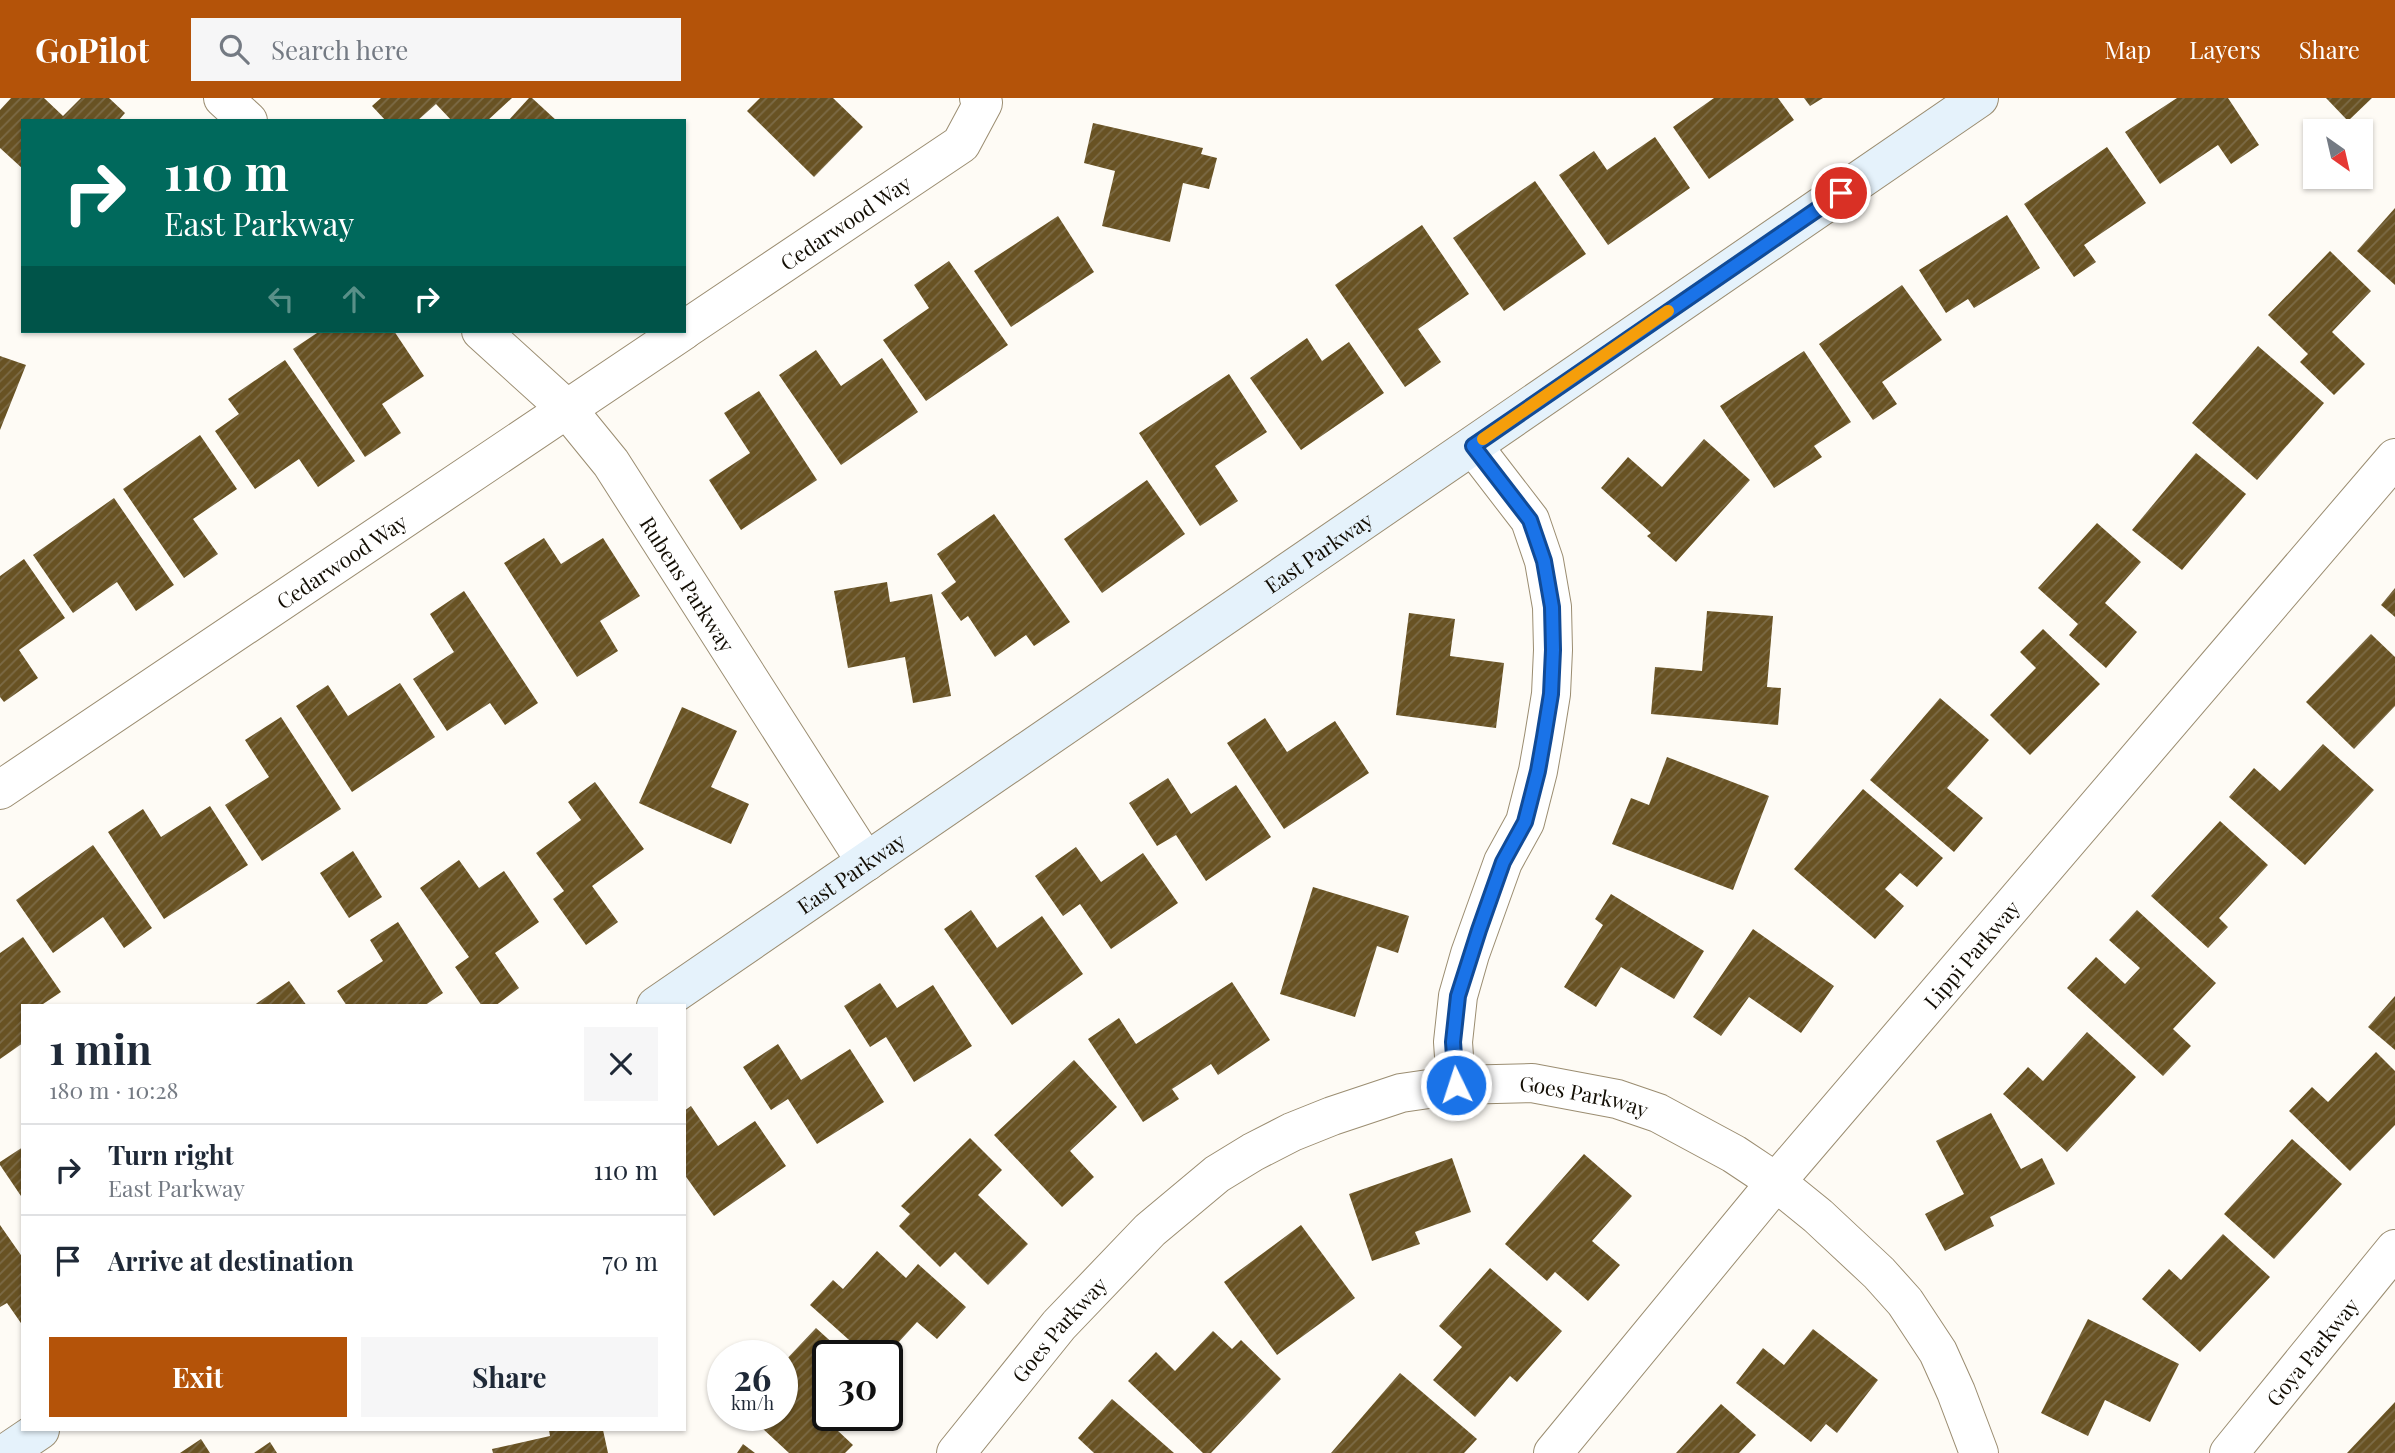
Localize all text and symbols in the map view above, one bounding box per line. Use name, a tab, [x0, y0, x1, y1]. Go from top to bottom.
search box	[191, 18, 681, 81]
text: GoPilot	[35, 27, 149, 71]
icon: search	[215, 30, 253, 68]
text: Search here	[271, 32, 408, 67]
text: Map	[2105, 33, 2151, 65]
text: Layers	[2189, 33, 2261, 65]
text: Share	[2299, 33, 2360, 65]
north arrow	[2303, 119, 2373, 189]
map controls	[2303, 119, 2373, 189]
text: 110 m	[164, 138, 289, 203]
icon: right	[49, 147, 140, 238]
pin	[1811, 163, 1871, 223]
street label: Cedarwood Way	[774, 168, 916, 276]
icon: arrive	[1822, 174, 1860, 212]
text: East Parkway	[164, 201, 354, 244]
icon: left	[262, 280, 300, 318]
icon: ahead	[335, 280, 373, 318]
icon: right	[408, 280, 446, 318]
street label: East Parkway	[1259, 504, 1378, 599]
street label: Cedarwood Way	[270, 507, 412, 615]
street label: Rubens Parkway	[634, 511, 742, 657]
street label: East Parkway	[791, 825, 910, 919]
street label: Lippi Parkway	[1917, 893, 2026, 1014]
text: 1 min	[49, 1020, 152, 1076]
button: close	[584, 1027, 658, 1101]
position arrow	[1419, 1048, 1493, 1122]
street label: Goes Parkway	[1519, 1069, 1653, 1123]
text: 180 m · 10:28	[49, 1074, 178, 1105]
text: Turn right	[108, 1137, 234, 1172]
icon: right	[49, 1151, 87, 1189]
text: 110 m	[594, 1152, 658, 1187]
text: East Parkway	[108, 1172, 245, 1203]
icon: arrive	[49, 1242, 87, 1280]
text: Arrive at destination	[108, 1243, 354, 1278]
text: 70 m	[602, 1243, 658, 1278]
street label: Goes Parkway	[1005, 1270, 1113, 1388]
street label: Goya Parkway	[2259, 1291, 2364, 1411]
button: Exit	[49, 1337, 347, 1417]
button: Share	[361, 1337, 658, 1417]
speed limit sign: 30	[812, 1340, 903, 1431]
text: 26	[734, 1353, 771, 1400]
text: km/h	[731, 1391, 774, 1415]

